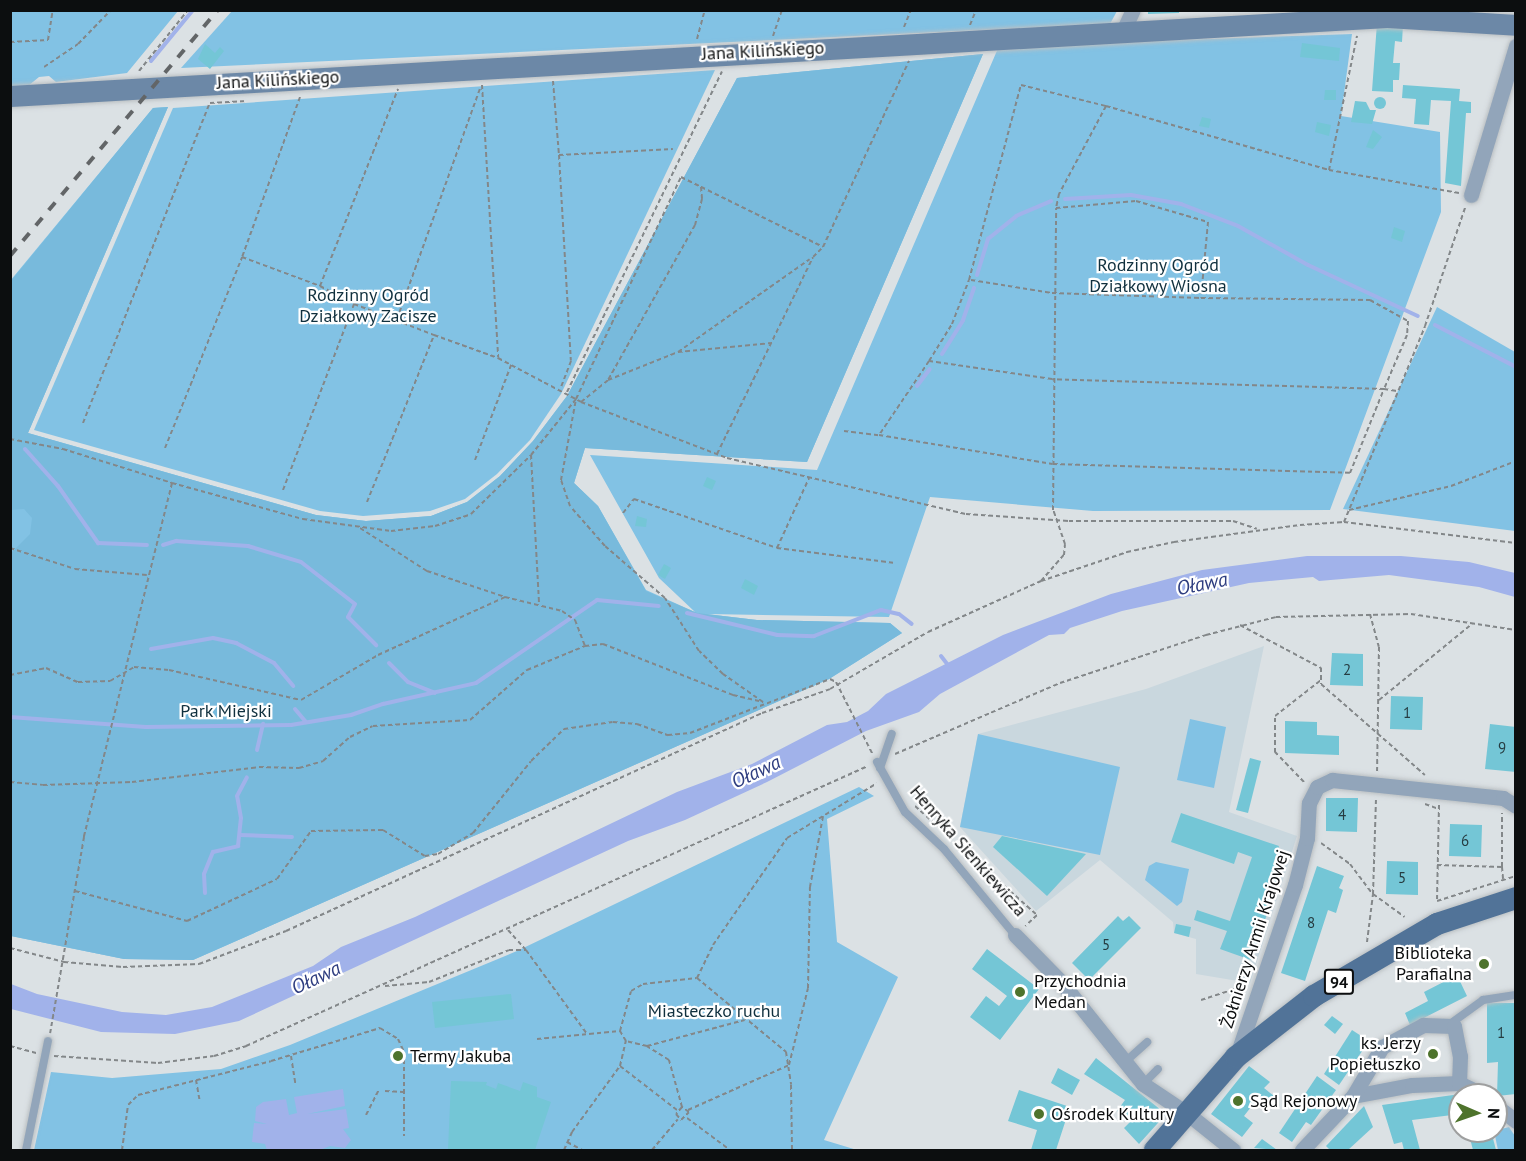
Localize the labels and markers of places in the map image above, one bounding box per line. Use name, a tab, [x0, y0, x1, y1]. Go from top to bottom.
place label: Biblioteka Parafialna	[1395, 943, 1472, 986]
marker: Biblioteka Parafialna	[1477, 957, 1491, 971]
place label: Przychodnia Medan	[1034, 971, 1127, 1014]
marker: Przychodnia Medan	[1011, 983, 1029, 1001]
place label: ks. Jerzy Popiełuszko	[1330, 1033, 1421, 1076]
place label: Termy Jakuba	[410, 1045, 512, 1067]
marker: ks. Jerzy Popiełuszko	[1426, 1047, 1440, 1061]
marker: Termy Jakuba	[391, 1049, 405, 1063]
place label: Sąd Rejonowy	[1250, 1090, 1357, 1112]
marker: Sąd Rejonowy	[1231, 1094, 1245, 1108]
place label: Ośrodek Kultury	[1051, 1103, 1175, 1125]
marker: Ośrodek Kultury	[1032, 1107, 1046, 1121]

